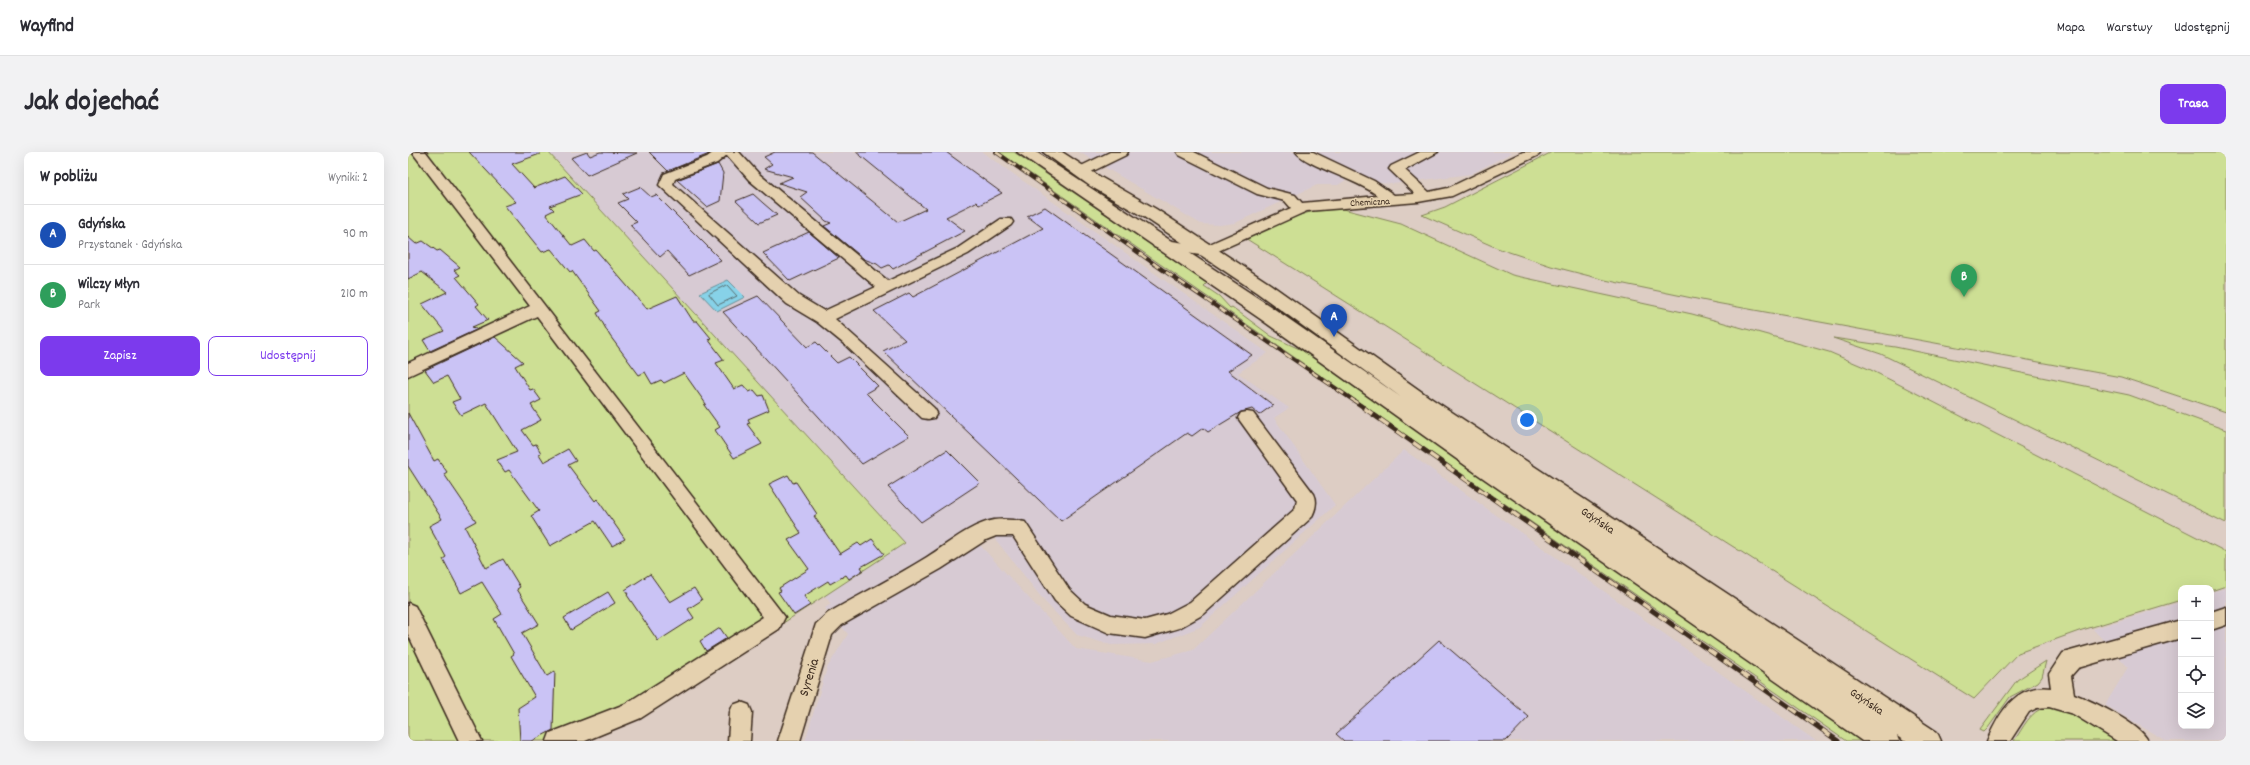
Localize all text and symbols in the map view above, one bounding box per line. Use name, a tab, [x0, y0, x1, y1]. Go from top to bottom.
text: Wayfind	[20, 14, 74, 41]
text: Mapa	[2057, 18, 2085, 38]
text: Warstwy	[2107, 18, 2152, 38]
text: Udostępnij	[2174, 18, 2230, 38]
text: Jak dojechać	[24, 84, 159, 124]
button: Trasa	[2160, 84, 2226, 124]
text: W pobliżu	[40, 166, 97, 190]
text: Wyniki: 2	[328, 169, 368, 188]
street label: Chemiczna	[1350, 195, 1391, 211]
text: Gdyńska	[78, 214, 125, 236]
text: A	[49, 225, 57, 244]
text: 90 m	[343, 225, 368, 244]
text: Przystanek · Gdyńska	[78, 236, 182, 255]
pin: B	[1951, 264, 1977, 297]
text: Wilczy Młyn	[78, 274, 140, 296]
text: B	[50, 285, 56, 304]
text: 210 m	[340, 285, 368, 304]
text: Park	[78, 296, 100, 315]
pin: A	[1321, 304, 1347, 337]
button: Zapisz	[40, 336, 200, 376]
button: Udostępnij	[208, 336, 368, 376]
your location	[1517, 410, 1537, 430]
street label: Gdyńska	[1577, 504, 1618, 539]
map controls	[2178, 585, 2214, 729]
button: +	[2178, 585, 2214, 621]
button: −	[2178, 621, 2214, 657]
street label: Syrenia	[795, 656, 825, 699]
button: locate	[2178, 657, 2214, 693]
street label: Gdyńska	[1846, 685, 1887, 720]
button: layers	[2178, 693, 2214, 729]

